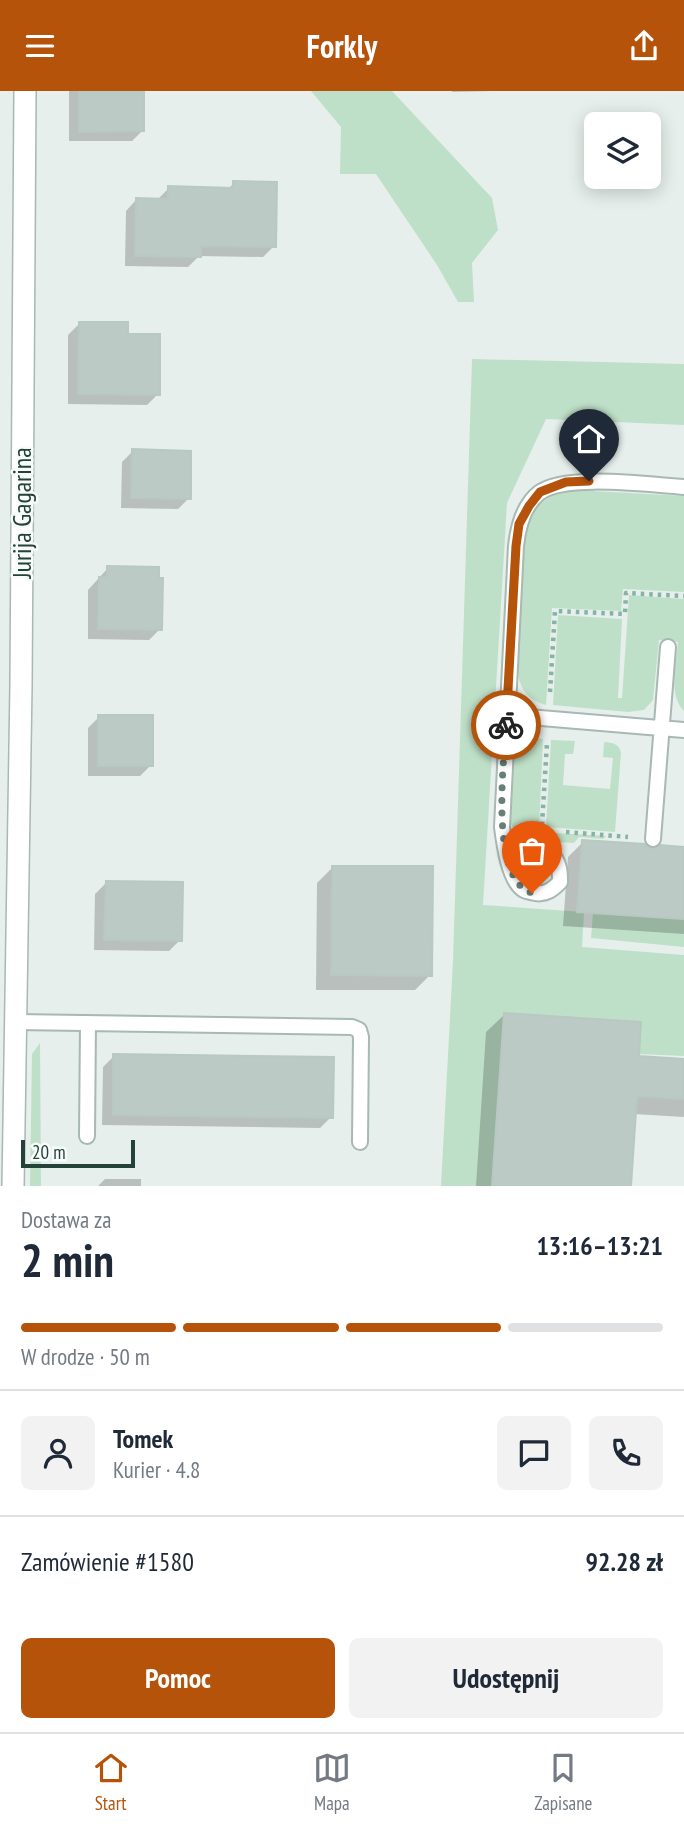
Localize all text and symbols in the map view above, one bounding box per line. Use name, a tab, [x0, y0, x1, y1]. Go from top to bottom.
text: Forkly	[307, 25, 377, 67]
icon: menu	[21, 27, 59, 65]
icon: share	[625, 27, 663, 65]
map controls	[584, 112, 661, 189]
button: layers	[584, 112, 661, 189]
pin	[559, 409, 619, 481]
icon: home	[570, 420, 608, 458]
street label: Jurija Gagarina	[5, 447, 38, 580]
courier	[471, 690, 541, 760]
icon: bike	[487, 706, 525, 744]
pin	[502, 821, 562, 893]
icon: bag	[513, 832, 551, 870]
scale bar	[21, 1137, 135, 1169]
text: 20 m	[32, 1140, 66, 1164]
text: Dostawa za	[21, 1205, 111, 1234]
text: 13:16–13:21	[536, 1229, 663, 1262]
text: 2 min	[21, 1230, 114, 1290]
text: W drodze · 50 m	[21, 1342, 150, 1371]
button: person	[21, 1416, 95, 1490]
button: chat	[497, 1416, 571, 1490]
button: phone	[589, 1416, 663, 1490]
text: Tomek	[113, 1422, 173, 1455]
text: Kurier · 4.8	[113, 1455, 200, 1484]
text: Zamówienie #1580	[21, 1545, 194, 1578]
text: 92.28 zł	[586, 1545, 663, 1578]
button: Pomoc	[21, 1638, 335, 1718]
button: Udostępnij	[349, 1638, 663, 1718]
tab: Start	[92, 1749, 130, 1815]
tab: Mapa	[313, 1749, 351, 1815]
tab: Zapisane	[534, 1749, 592, 1815]

